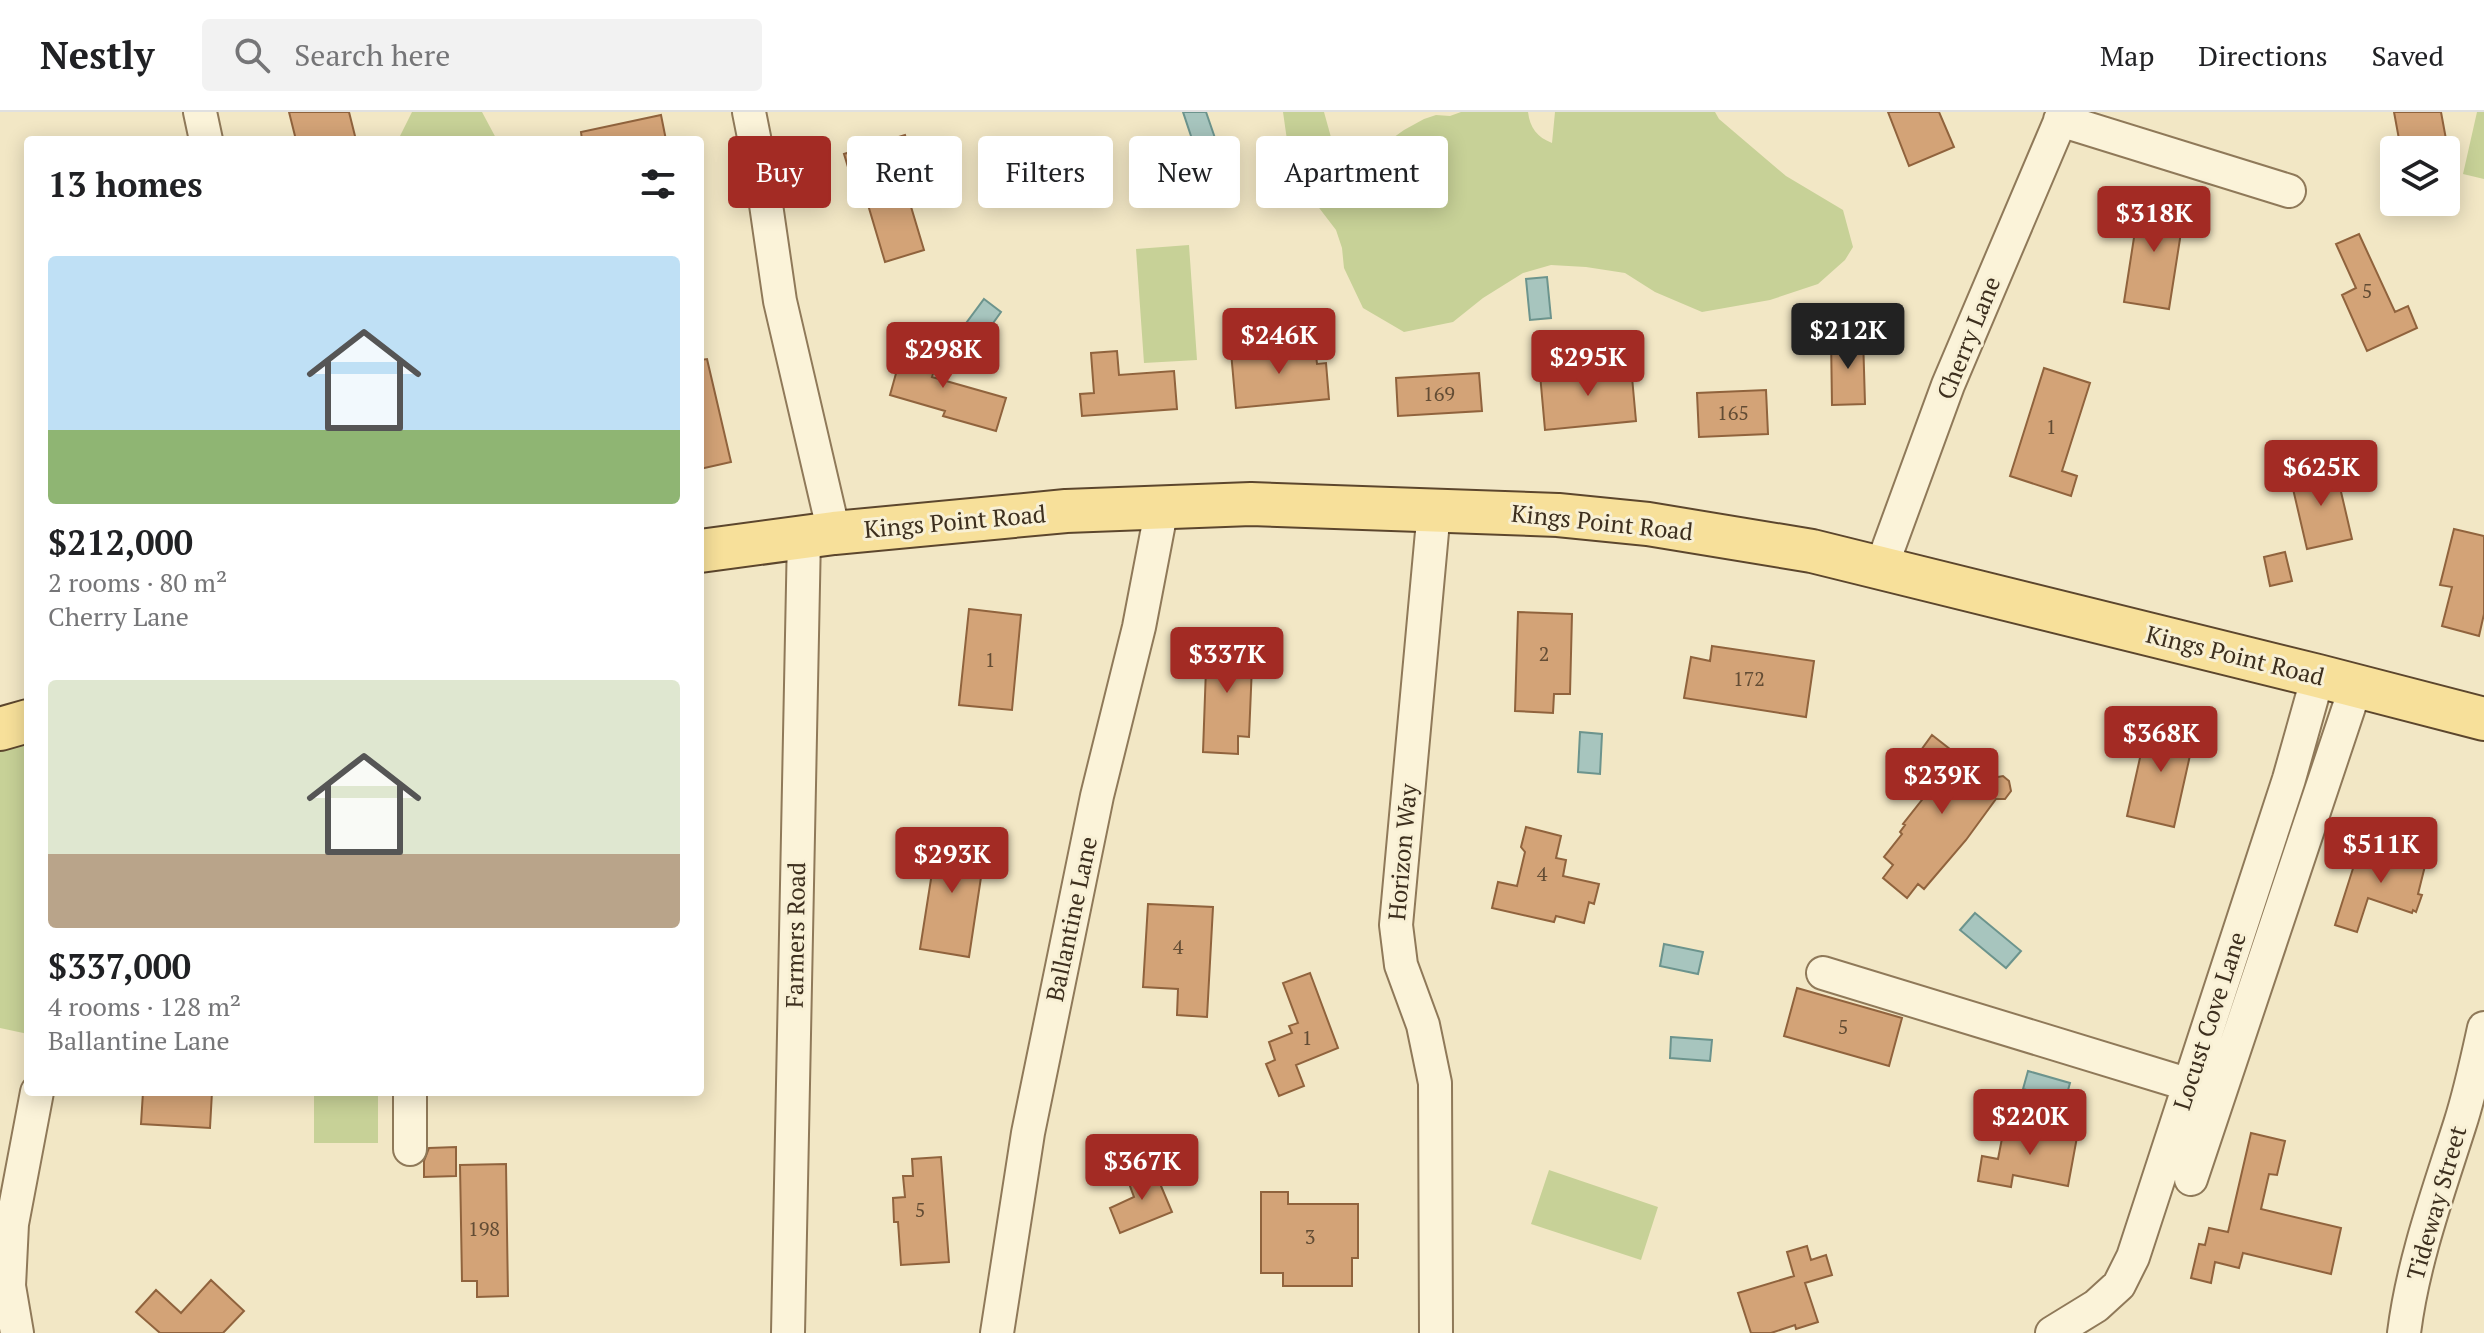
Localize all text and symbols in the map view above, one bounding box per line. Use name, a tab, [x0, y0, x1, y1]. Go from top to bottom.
search box	[202, 19, 762, 91]
text: Nestly	[40, 30, 154, 80]
icon: search	[230, 33, 274, 77]
text: Search here	[294, 35, 450, 75]
text: Map	[2100, 37, 2154, 74]
text: Directions	[2198, 37, 2328, 74]
text: Saved	[2372, 37, 2444, 74]
chip: Buy	[728, 136, 831, 208]
chip: Rent	[847, 136, 962, 208]
chip: Filters	[978, 136, 1113, 208]
chip: New	[1129, 136, 1240, 208]
chip: Apartment	[1256, 136, 1448, 208]
map controls	[2380, 136, 2460, 216]
button: layers	[2380, 136, 2460, 216]
text: 13 homes	[48, 162, 203, 207]
icon: filters	[636, 162, 680, 206]
pin: $318K	[2098, 186, 2210, 254]
text: $318K	[2115, 195, 2193, 229]
street label: Cherry Lane	[1929, 271, 2007, 404]
house number: 5	[2362, 277, 2372, 304]
pin: $212K	[1792, 303, 1904, 371]
icon: home	[292, 308, 436, 452]
pin: $246K	[1223, 308, 1335, 376]
text: $212K	[1809, 312, 1887, 346]
text: $246K	[1240, 317, 1318, 351]
pin: $298K	[887, 322, 999, 390]
pin: $295K	[1532, 330, 1644, 398]
text: $298K	[904, 331, 982, 365]
text: $295K	[1549, 339, 1627, 373]
house number: 169	[1423, 380, 1455, 407]
house number: 165	[1717, 399, 1749, 426]
house number: 1	[2046, 413, 2056, 440]
pin: $625K	[2265, 440, 2377, 508]
text: $625K	[2282, 449, 2360, 483]
street label: Kings Point Road	[863, 497, 1047, 545]
street label: Kings Point Road	[1510, 497, 1695, 547]
text: $212,000	[48, 520, 193, 565]
text: 2 rooms · 80 m²	[48, 565, 227, 599]
text: Cherry Lane	[48, 599, 189, 633]
street label: Kings Point Road	[2143, 617, 2328, 693]
pin: $337K	[1171, 627, 1283, 695]
text: $337K	[1188, 636, 1266, 670]
house number: 2	[1539, 640, 1549, 667]
house number: 1	[985, 646, 995, 673]
house number: 172	[1733, 665, 1765, 692]
pin: $368K	[2105, 706, 2217, 774]
text: $368K	[2122, 715, 2200, 749]
icon: home	[292, 732, 436, 876]
pin: $239K	[1886, 748, 1998, 816]
text: $239K	[1903, 757, 1981, 791]
street label: Horizon Way	[1380, 781, 1424, 922]
pin: $511K	[2325, 817, 2437, 885]
text: $511K	[2342, 826, 2420, 860]
pin: $293K	[896, 827, 1008, 895]
street label: Ballantine Lane	[1038, 833, 1104, 1004]
text: $293K	[913, 836, 991, 870]
house number: 4	[1537, 860, 1548, 887]
street label: Farmers Road	[778, 862, 812, 1008]
street label: Locust Cove Lane	[2165, 928, 2253, 1114]
house number: 4	[1173, 933, 1184, 960]
text: $337,000	[48, 944, 191, 989]
text: 4 rooms · 128 m²	[48, 989, 241, 1023]
house number: 5	[1838, 1013, 1848, 1040]
text: Ballantine Lane	[48, 1023, 230, 1057]
house number: 1	[1302, 1024, 1312, 1051]
pin: $220K	[1974, 1089, 2086, 1157]
text: $220K	[1991, 1098, 2069, 1132]
street label: Tideway Street	[2399, 1122, 2473, 1284]
pin: $367K	[1086, 1134, 1198, 1202]
text: $367K	[1103, 1143, 1181, 1177]
house number: 5	[915, 1196, 925, 1223]
house number: 198	[468, 1215, 500, 1242]
house number: 3	[1305, 1223, 1315, 1250]

